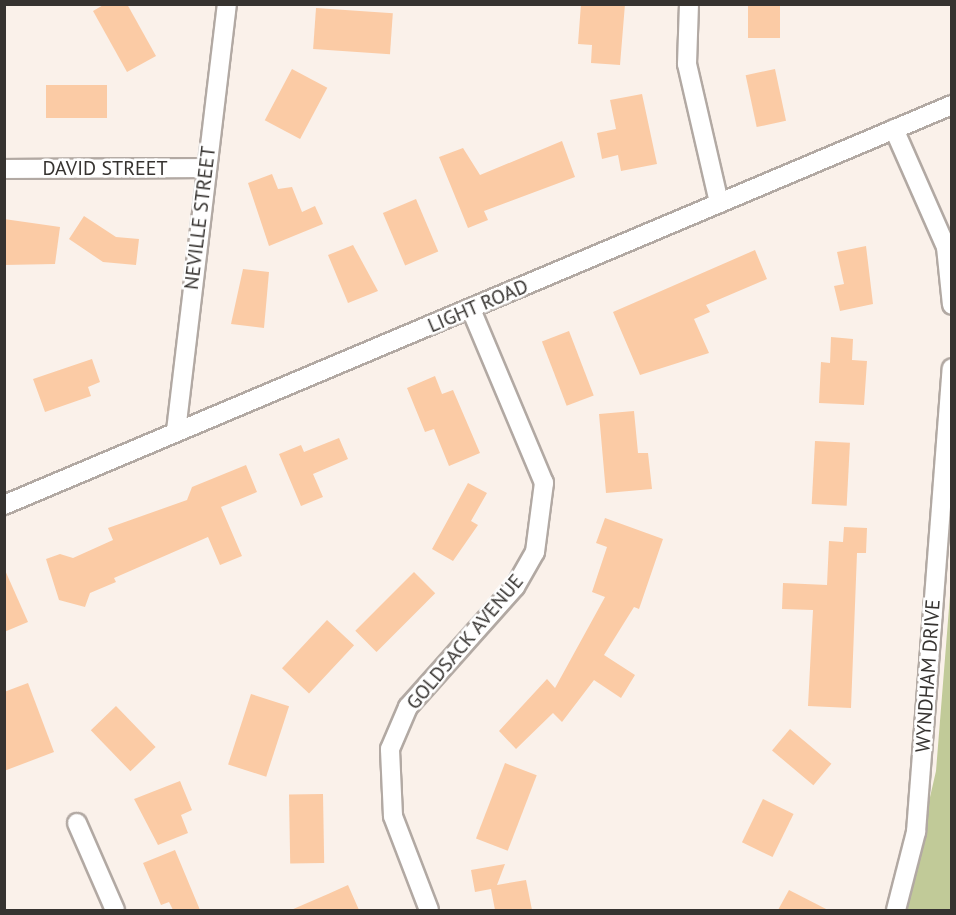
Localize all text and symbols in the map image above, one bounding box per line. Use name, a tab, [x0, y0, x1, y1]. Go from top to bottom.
street label: NEVILLE STREET	[179, 145, 221, 291]
street label: DAVID STREET	[42, 156, 168, 180]
street label: LIGHT ROAD	[424, 274, 532, 338]
street label: GOLDSACK AVENUE	[401, 569, 529, 715]
street label: WYNDHAM DRIVE	[911, 599, 945, 753]

